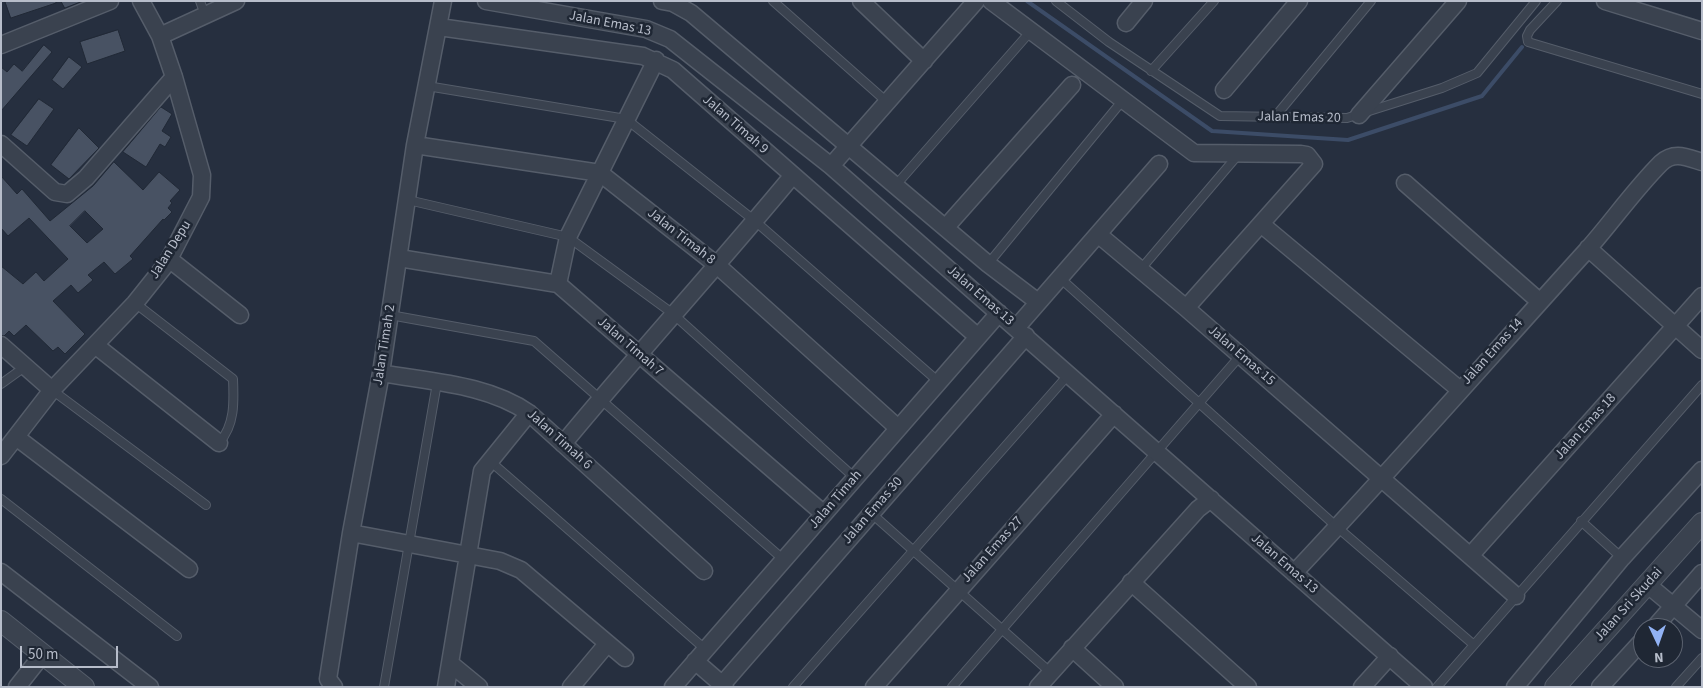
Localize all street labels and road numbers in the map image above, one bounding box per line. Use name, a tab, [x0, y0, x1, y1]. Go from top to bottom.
street label: Jalan Emas 13	[567, 8, 653, 40]
street label: Jalan Timah 9	[699, 92, 771, 158]
street label: Jalan Emas 20	[1257, 109, 1341, 127]
street label: Jalan Timah 8	[644, 205, 718, 269]
street label: Jalan Depu	[146, 218, 196, 282]
street label: Jalan Emas 13	[943, 262, 1017, 330]
street label: Jalan Timah 2	[370, 303, 400, 387]
street label: Jalan Timah 7	[594, 314, 666, 380]
street label: Jalan Emas 14	[1459, 315, 1527, 389]
street label: Jalan Emas 15	[1204, 322, 1278, 390]
street label: Jalan Emas 18	[1552, 390, 1620, 464]
street label: Jalan Timah 6	[523, 406, 595, 474]
street label: Jalan Timah	[806, 467, 866, 533]
street label: Jalan Emas 30	[839, 474, 907, 548]
street label: Jalan Emas 27	[959, 513, 1027, 587]
street label: Jalan Emas 13	[1247, 530, 1321, 598]
street label: Jalan Sri Skudai	[1591, 565, 1667, 645]

